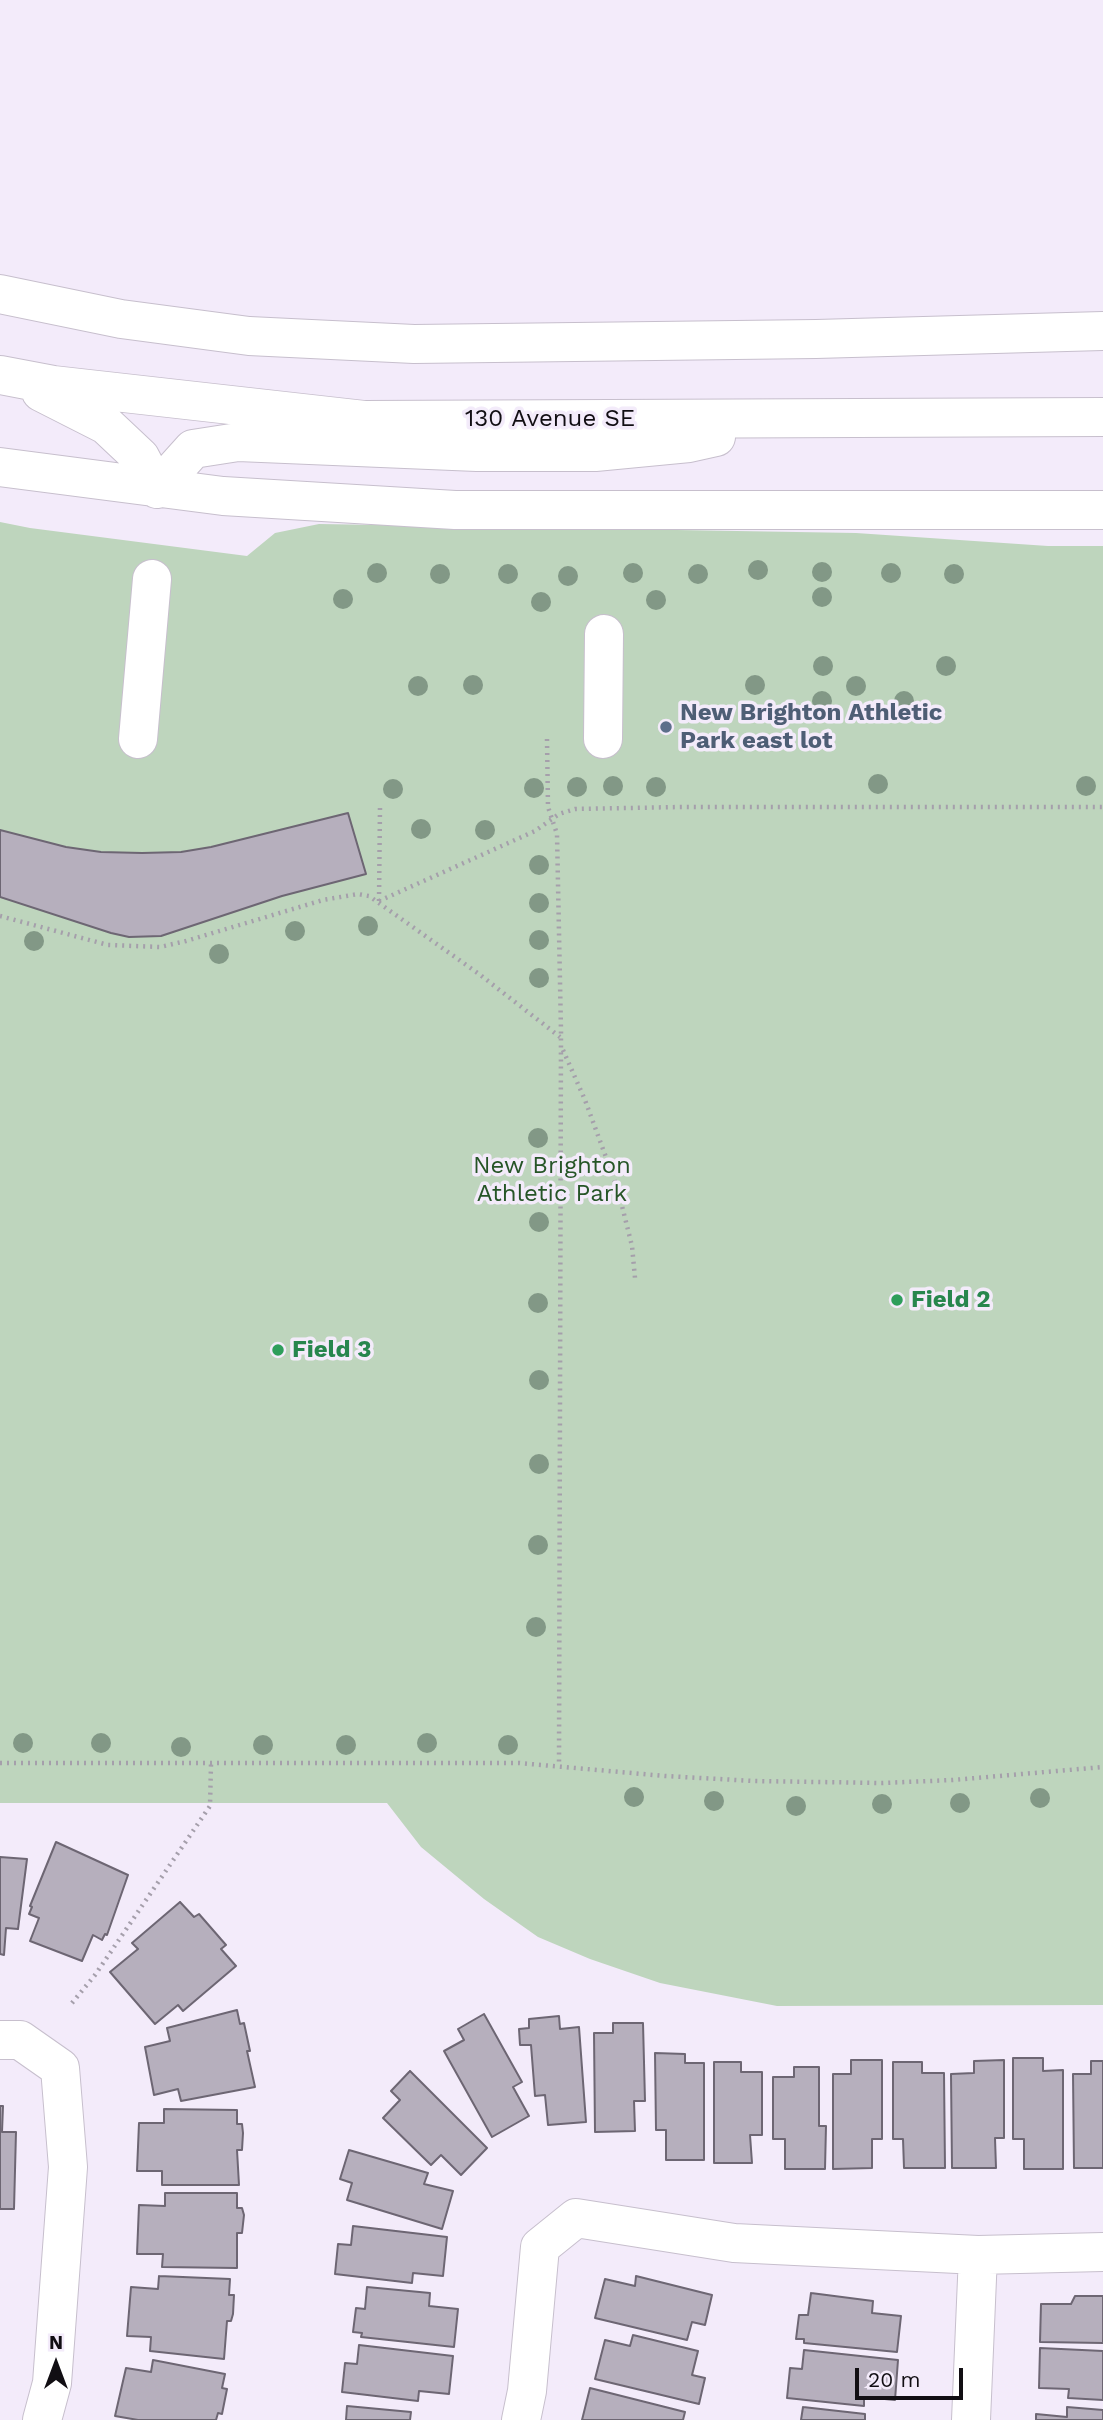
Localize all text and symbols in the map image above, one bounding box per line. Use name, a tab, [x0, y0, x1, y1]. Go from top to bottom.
street label: 130 Avenue SE	[465, 405, 635, 433]
place label: New Brighton Athletic Park east lot	[680, 699, 942, 755]
marker: New Brighton Athletic Park east lot	[658, 719, 674, 735]
park label: New Brighton Athletic Park	[473, 1152, 631, 1208]
place label: Field 2	[911, 1286, 991, 1314]
marker: Field 2	[889, 1292, 905, 1308]
place label: Field 3	[292, 1336, 372, 1364]
marker: Field 3	[270, 1342, 286, 1358]
north arrow	[21, 2329, 91, 2399]
text: N	[49, 2331, 63, 2354]
scale bar	[858, 2354, 967, 2398]
text: 20 m	[868, 2367, 920, 2392]

